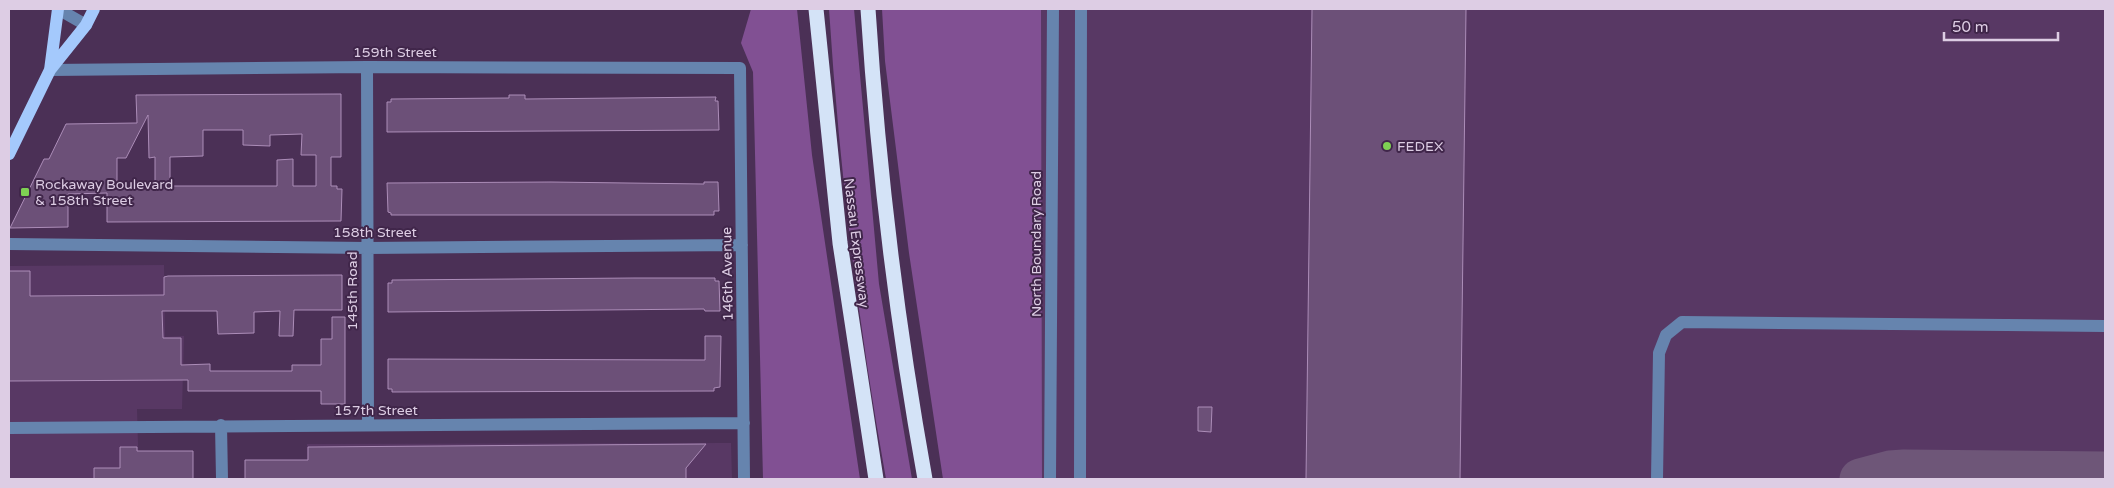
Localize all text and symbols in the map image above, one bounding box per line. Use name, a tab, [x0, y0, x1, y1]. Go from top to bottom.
scale bar	[1944, 10, 2058, 42]
text: 50 m	[1952, 18, 1989, 36]
street label: 159th Street	[353, 44, 438, 61]
place label: FEDEX	[1397, 138, 1443, 155]
marker: FEDEX	[1381, 140, 1393, 152]
street label: North Boundary Road	[1028, 171, 1045, 317]
place label: Rockaway Boulevard & 158th Street	[35, 176, 173, 209]
street label: Nassau Expressway	[840, 177, 873, 309]
marker: Rockaway Boulevard & 158th Street	[19, 186, 31, 198]
street label: 158th Street	[333, 224, 418, 241]
street label: 146th Avenue	[718, 227, 737, 321]
street label: 145th Road	[344, 251, 361, 331]
street label: 157th Street	[334, 402, 419, 419]

